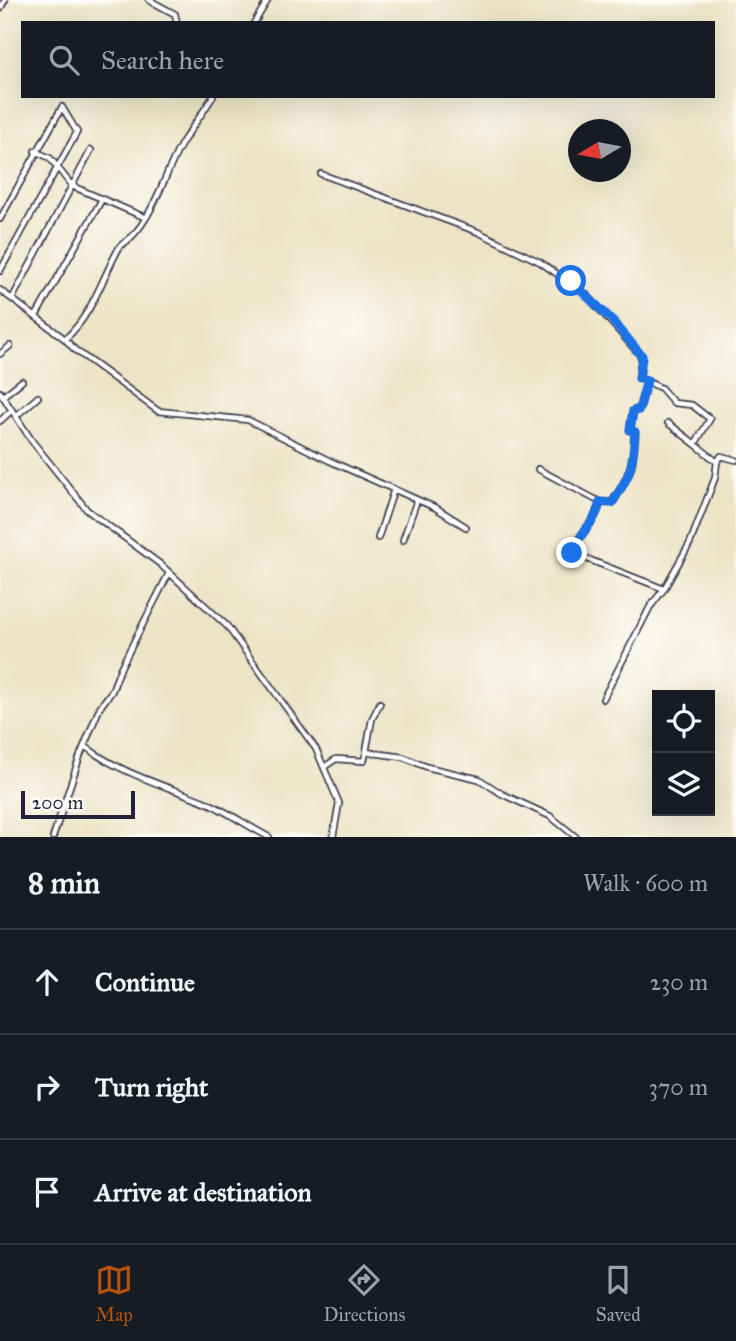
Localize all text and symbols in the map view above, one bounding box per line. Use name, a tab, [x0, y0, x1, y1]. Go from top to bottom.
search box	[21, 21, 715, 98]
icon: search	[45, 41, 83, 79]
text: Search here	[101, 44, 224, 76]
north arrow	[568, 119, 631, 182]
route start	[555, 265, 586, 296]
route end	[556, 537, 587, 568]
map controls	[652, 690, 715, 816]
button: locate	[652, 690, 715, 753]
button: layers	[652, 753, 715, 816]
scale bar	[21, 788, 135, 820]
text: 200 m	[32, 791, 84, 814]
text: 8 min	[28, 865, 100, 901]
text: Walk · 600 m	[583, 869, 708, 897]
icon: ahead	[28, 963, 66, 1001]
text: Continue	[95, 966, 195, 998]
text: 230 m	[650, 968, 708, 996]
icon: right	[28, 1068, 66, 1106]
text: Turn right	[95, 1071, 208, 1103]
text: 370 m	[649, 1073, 708, 1101]
icon: arrive	[28, 1173, 66, 1211]
text: Arrive at destination	[95, 1176, 312, 1208]
tab: Map	[95, 1261, 133, 1326]
tab: Directions	[323, 1261, 405, 1326]
tab: Saved	[596, 1261, 641, 1326]

